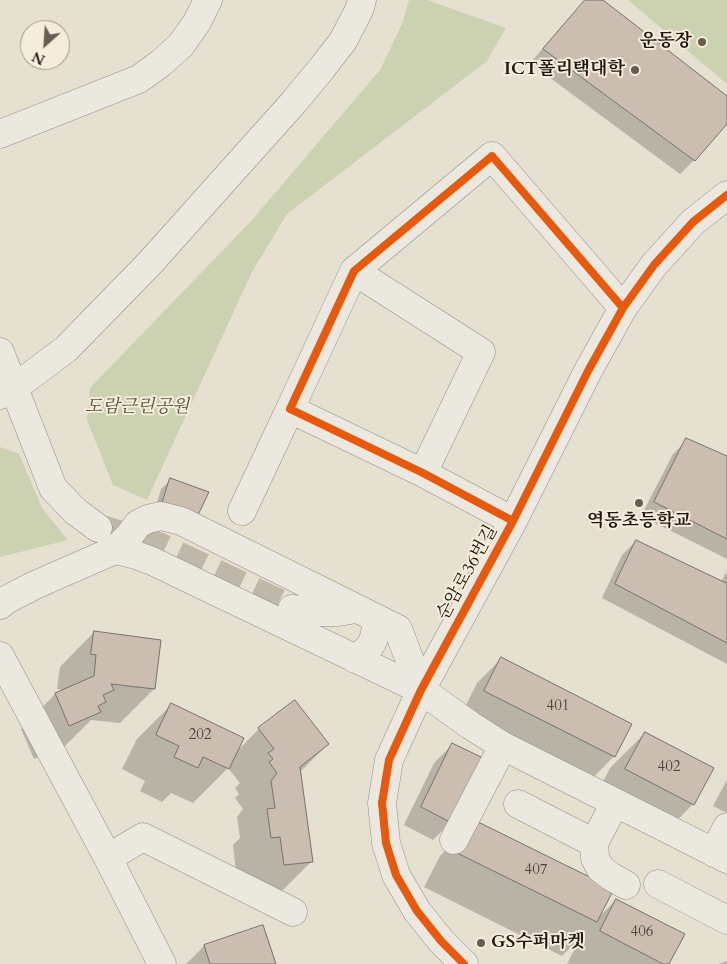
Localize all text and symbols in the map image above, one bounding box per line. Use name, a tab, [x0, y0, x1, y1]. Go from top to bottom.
north arrow	[20, 20, 70, 70]
place label: 운동장	[640, 31, 692, 53]
marker: 운동장	[696, 36, 708, 48]
text: N	[29, 47, 48, 69]
place label: ICT폴리택대학	[504, 59, 625, 81]
marker: ICT폴리택대학	[629, 64, 641, 76]
park label: 도람근린공원	[85, 397, 189, 419]
marker: 역동초등학교	[633, 497, 645, 509]
place label: 역동초등학교	[587, 511, 691, 533]
street label: 순암로36번길	[433, 522, 503, 624]
house number: 401	[546, 698, 570, 716]
house number: 202	[188, 727, 212, 745]
house number: 402	[657, 759, 681, 777]
house number: 407	[524, 862, 548, 880]
house number: 406	[630, 924, 654, 942]
place label: GS수퍼마켓	[491, 932, 585, 954]
marker: GS수퍼마켓	[475, 937, 487, 949]

